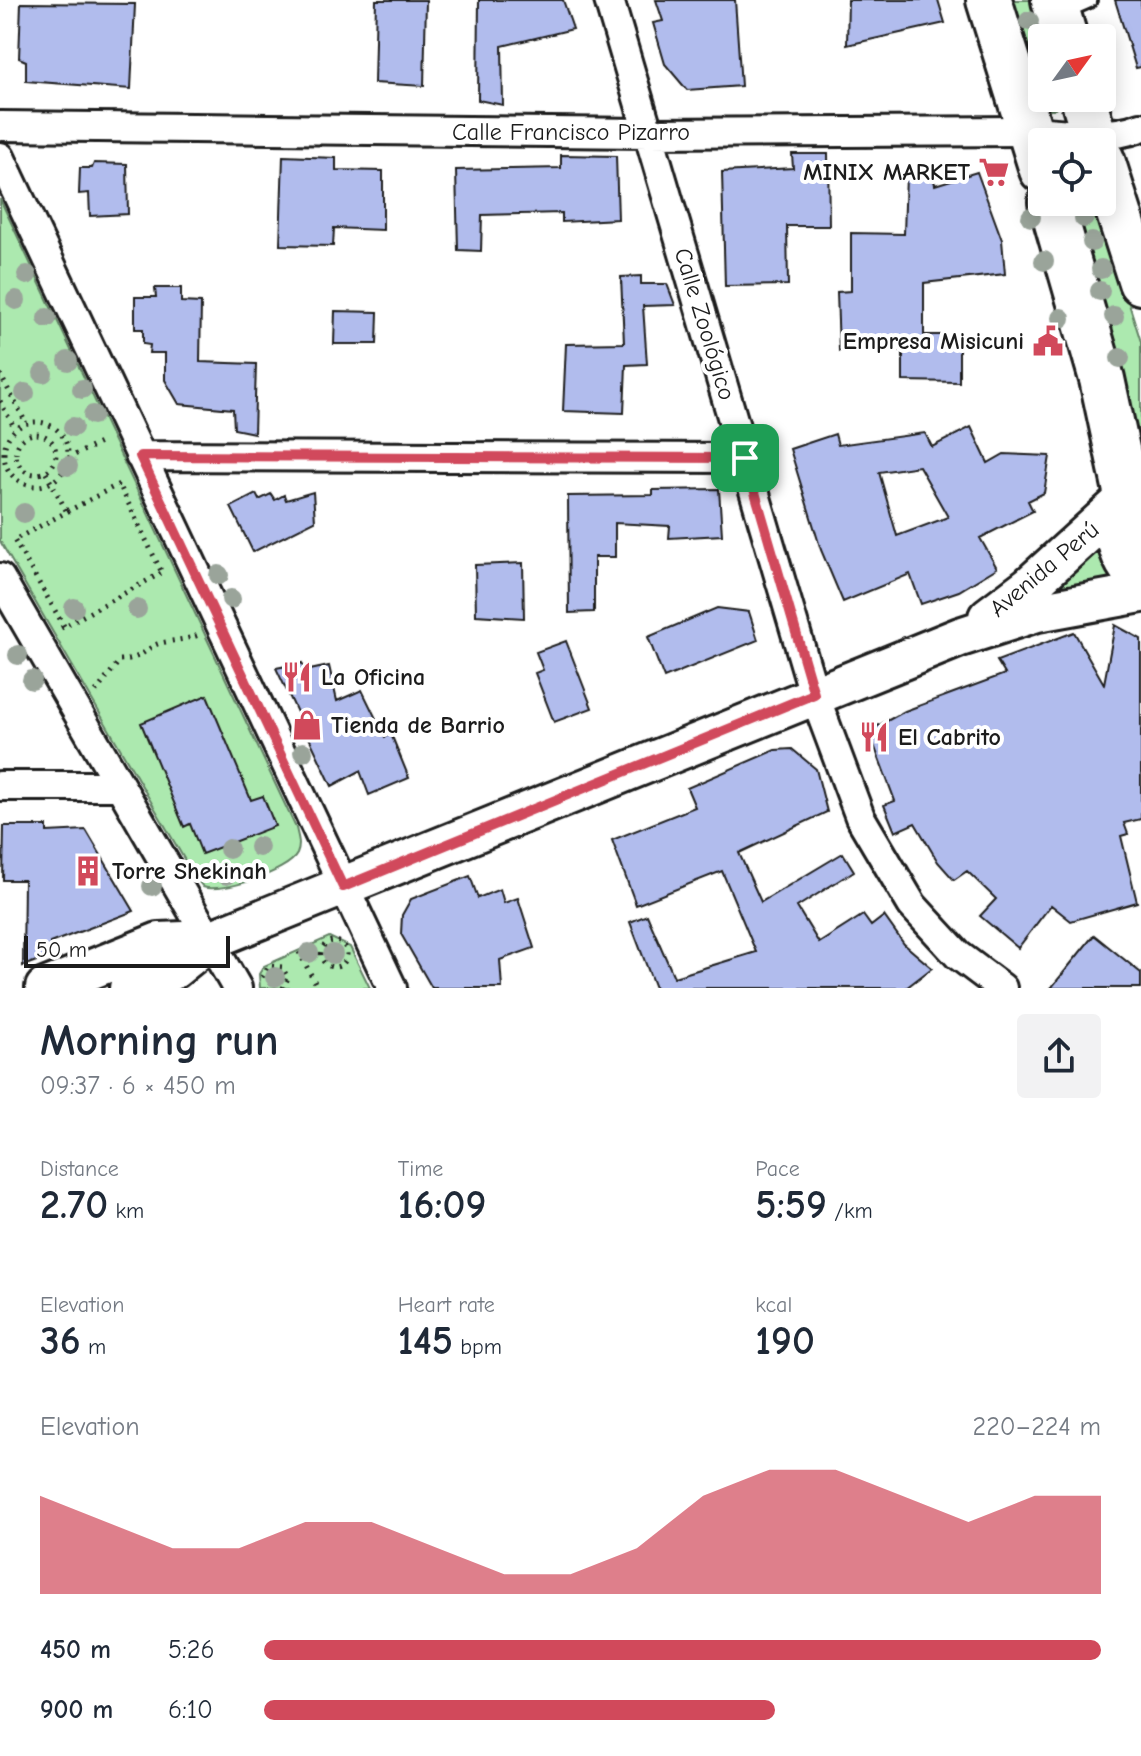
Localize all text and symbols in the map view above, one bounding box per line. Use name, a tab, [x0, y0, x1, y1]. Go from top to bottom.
north arrow	[1028, 24, 1116, 112]
map controls	[1028, 24, 1116, 216]
street label: Calle Francisco Pizarro	[452, 118, 690, 146]
button: locate	[1028, 128, 1116, 216]
supermarket icon: MINIX MARKET	[977, 155, 1011, 189]
place label: MINIX MARKET	[803, 158, 970, 186]
street label: Calle Zoológico	[669, 245, 741, 403]
public building icon: Empresa Misicuni	[1031, 324, 1065, 358]
place label: Empresa Misicuni	[843, 327, 1024, 355]
pin	[711, 424, 779, 492]
icon: arrive	[723, 436, 767, 480]
street label: Avenida Perú	[984, 515, 1104, 623]
restaurant icon: La Oficina	[280, 660, 314, 694]
place label: La Oficina	[321, 663, 425, 691]
shop icon: Tienda de Barrio	[290, 708, 324, 742]
place label: Tienda de Barrio	[331, 711, 505, 739]
restaurant icon: El Cabrito	[857, 720, 891, 754]
place label: El Cabrito	[898, 723, 1001, 751]
building icon: Torre Shekinah	[71, 854, 105, 888]
place label: Torre Shekinah	[112, 857, 267, 885]
scale bar	[24, 932, 230, 968]
text: 50 m	[36, 937, 87, 963]
button: share	[1017, 1014, 1101, 1098]
text: Morning run	[40, 1015, 279, 1066]
text: 09:37 · 6 × 450 m	[40, 1071, 236, 1101]
text: Distance	[40, 1156, 119, 1182]
text: Time	[398, 1156, 443, 1182]
text: Pace	[755, 1156, 800, 1182]
text: 2.70	[40, 1182, 108, 1228]
text: 16:09	[398, 1182, 486, 1228]
text: 5:59	[755, 1182, 827, 1228]
text: km	[108, 1198, 144, 1224]
text: /km	[827, 1198, 873, 1224]
text: Elevation	[40, 1292, 124, 1318]
text: Heart rate	[398, 1292, 495, 1318]
text: kcal	[755, 1292, 792, 1318]
text: 36	[40, 1318, 81, 1364]
text: 145	[398, 1318, 453, 1364]
text: 190	[755, 1318, 815, 1364]
text: m	[81, 1334, 106, 1360]
text: bpm	[453, 1334, 502, 1360]
text: Elevation	[40, 1412, 140, 1442]
text: 220–224 m	[973, 1412, 1101, 1442]
text: 450 m	[40, 1635, 111, 1665]
text: 5:26	[168, 1635, 215, 1665]
text: 900 m	[40, 1695, 113, 1725]
text: 6:10	[168, 1695, 213, 1725]

